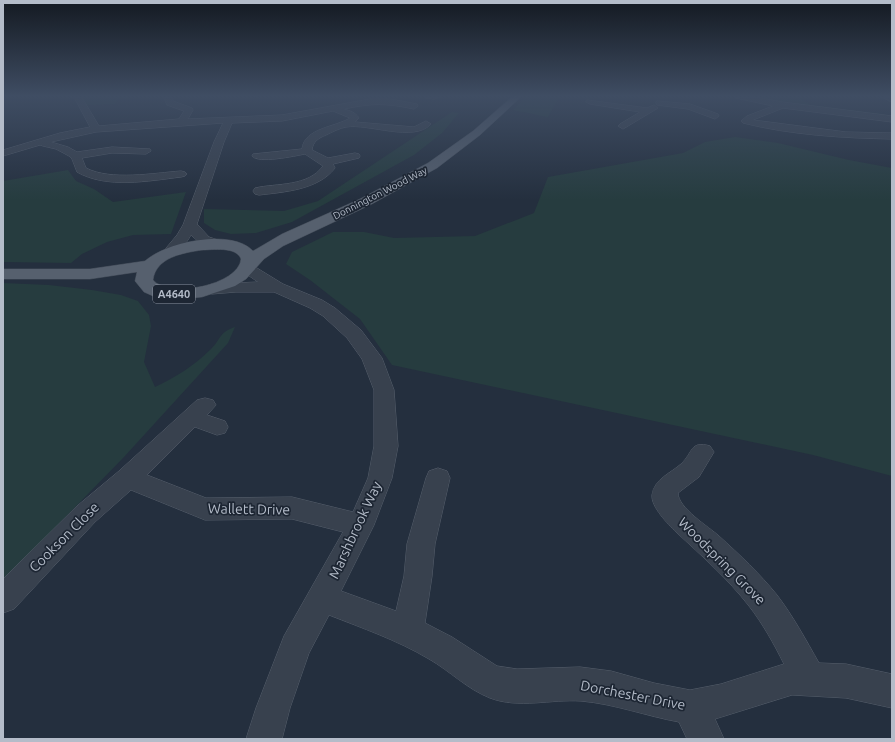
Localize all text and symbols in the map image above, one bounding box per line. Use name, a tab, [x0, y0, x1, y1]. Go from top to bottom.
street label: Donnington Wood Way	[331, 164, 429, 221]
road number: A4640	[153, 285, 195, 303]
street label: Marshbrook Way	[325, 479, 385, 581]
street label: Cookson Close	[26, 499, 102, 575]
street label: Wallett Drive	[208, 500, 290, 518]
street label: Woodspring Grove	[675, 514, 769, 608]
street label: Dorchester Drive	[579, 677, 687, 713]

